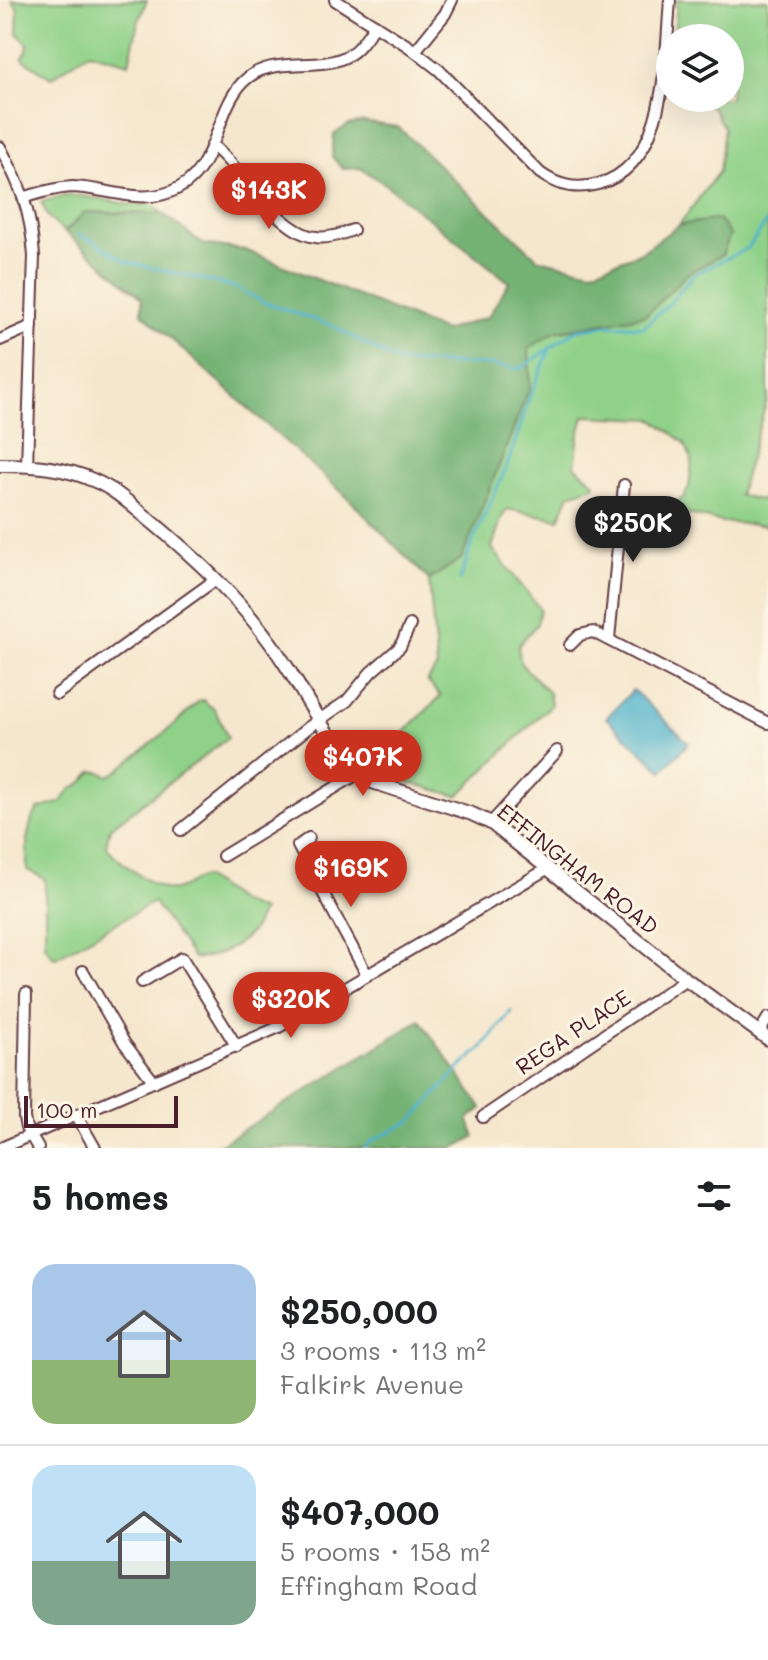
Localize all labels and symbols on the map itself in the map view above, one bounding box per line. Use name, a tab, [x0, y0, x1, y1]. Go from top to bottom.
pin: $143K	[213, 163, 325, 231]
pin: $250K	[577, 496, 689, 564]
pin: $407K	[307, 730, 419, 798]
street label: EFFINGHAM ROAD	[492, 797, 665, 941]
pin: $169K	[295, 841, 407, 909]
pin: $320K	[235, 972, 347, 1040]
street label: REGA PLACE	[510, 983, 636, 1081]
scale bar	[24, 1092, 178, 1128]

